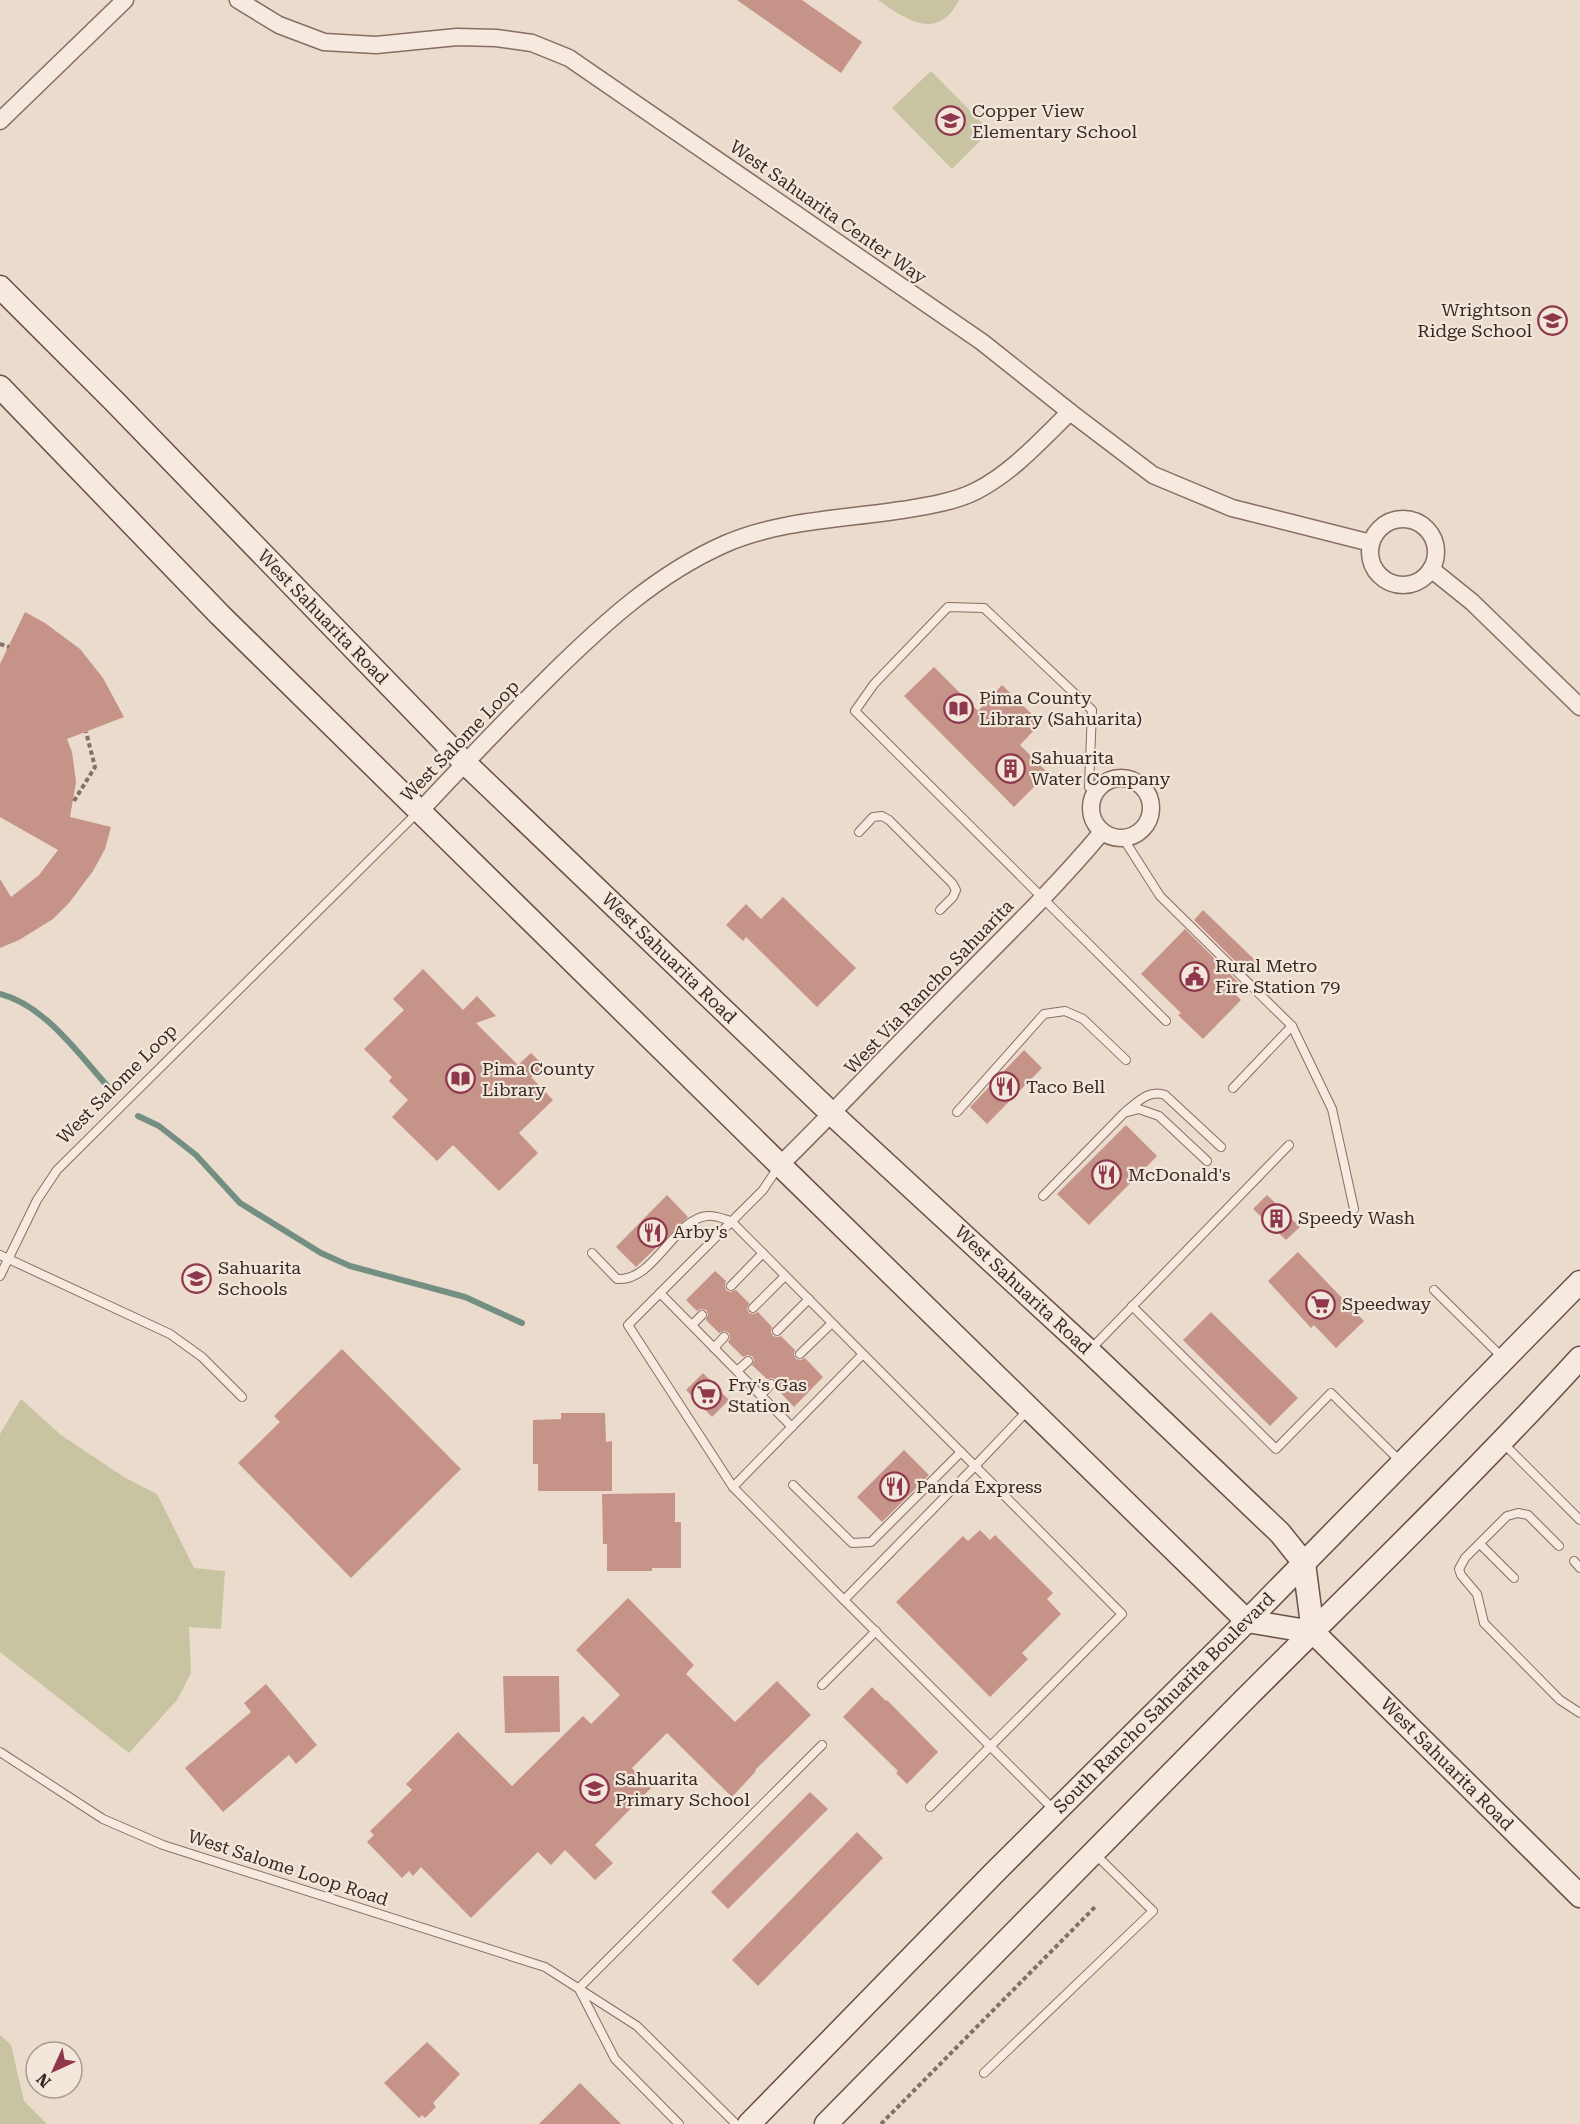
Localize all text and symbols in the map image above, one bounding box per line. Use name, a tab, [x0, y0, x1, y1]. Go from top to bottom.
place label: Copper View Elementary School	[972, 100, 1137, 142]
school or university icon: Copper View Elementary School	[935, 105, 967, 137]
street label: West Sahuarita Center Way	[726, 136, 931, 288]
place label: Wrightson Ridge School	[1417, 299, 1532, 341]
school or university icon: Wrightson Ridge School	[1537, 304, 1569, 336]
street label: West Sahuarita Road	[254, 545, 393, 689]
street label: West Salome Loop	[396, 676, 523, 806]
place label: Pima County Library (Sahuarita)	[979, 687, 1142, 729]
library icon: Pima County Library (Sahuarita)	[942, 692, 974, 724]
place label: Sahuarita Water Company	[1031, 747, 1171, 789]
building icon: Sahuarita Water Company	[994, 752, 1026, 784]
street label: West Sahuarita Road	[598, 888, 741, 1028]
street label: West Via Rancho Sahuarita	[840, 895, 1018, 1078]
place label: Rural Metro Fire Station 79	[1215, 955, 1340, 997]
public building icon: Rural Metro Fire Station 79	[1178, 960, 1210, 992]
street label: West Salome Loop	[52, 1019, 181, 1148]
place label: Pima County Library	[482, 1058, 595, 1100]
library icon: Pima County Library	[445, 1063, 477, 1095]
restaurant icon: Taco Bell	[989, 1071, 1021, 1103]
place label: Taco Bell	[1026, 1076, 1106, 1097]
restaurant icon: McDonald's	[1091, 1159, 1123, 1191]
place label: McDonald's	[1128, 1164, 1231, 1185]
building icon: Speedy Wash	[1261, 1202, 1293, 1234]
place label: Speedy Wash	[1298, 1207, 1415, 1228]
restaurant icon: Arby's	[636, 1216, 668, 1248]
place label: Arby's	[673, 1221, 728, 1242]
street label: West Sahuarita Road	[951, 1221, 1096, 1359]
place label: Sahuarita Schools	[218, 1257, 301, 1299]
school or university icon: Sahuarita Schools	[181, 1262, 213, 1294]
supermarket icon: Speedway	[1305, 1288, 1337, 1320]
place label: Speedway	[1342, 1293, 1431, 1314]
place label: Fry's Gas Station	[728, 1374, 807, 1416]
supermarket icon: Fry's Gas Station	[691, 1379, 723, 1411]
restaurant icon: Panda Express	[879, 1471, 911, 1503]
place label: Panda Express	[916, 1476, 1042, 1497]
street label: South Rancho Sahuarita Boulevard	[1049, 1588, 1279, 1817]
street label: West Sahuarita Road	[1377, 1693, 1518, 1835]
place label: Sahuarita Primary School	[615, 1768, 750, 1810]
school or university icon: Sahuarita Primary School	[578, 1773, 610, 1805]
street label: West Salome Loop Road	[185, 1825, 392, 1910]
north arrow	[24, 2040, 84, 2100]
text: N	[33, 2069, 55, 2091]

